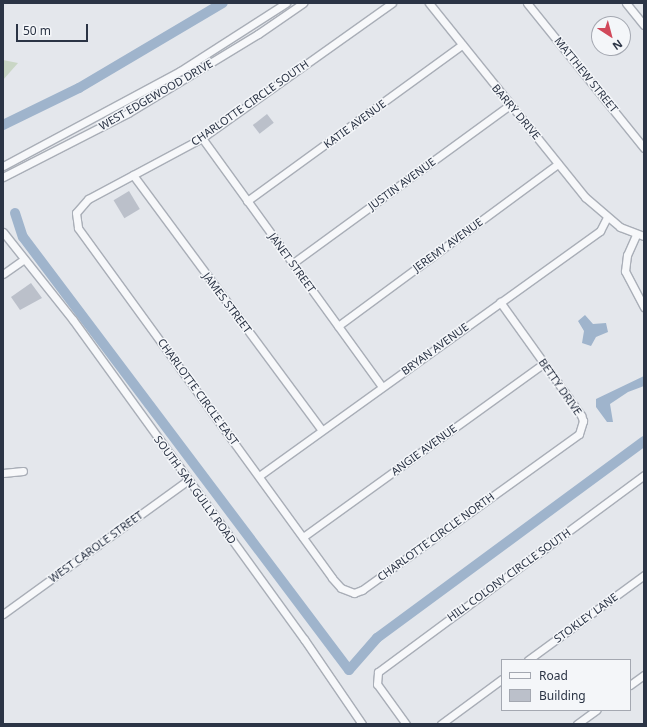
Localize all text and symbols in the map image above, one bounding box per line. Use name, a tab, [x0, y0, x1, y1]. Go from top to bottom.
scale bar	[18, 16, 90, 42]
north arrow	[591, 16, 631, 56]
text: 50 m	[23, 22, 51, 39]
street label: MATTHEW STREET	[551, 35, 621, 115]
text: N	[610, 37, 626, 54]
street label: WEST EDGEWOOD DRIVE	[97, 57, 215, 133]
street label: CHARLOTTE CIRCLE SOUTH	[189, 57, 311, 149]
street label: BARRY DRIVE	[489, 82, 543, 142]
street label: KATIE AVENUE	[321, 97, 389, 151]
street label: JUSTIN AVENUE	[366, 155, 438, 213]
street label: JEREMY AVENUE	[411, 215, 485, 275]
street label: JANET STREET	[266, 230, 318, 296]
street label: JAMES STREET	[200, 270, 254, 336]
street label: BRYAN AVENUE	[399, 320, 471, 378]
street label: CHARLOTTE CIRCLE EAST	[155, 336, 241, 448]
street label: BETTY DRIVE	[536, 356, 584, 418]
street label: ANGIE AVENUE	[389, 422, 459, 478]
street label: SOUTH SAN GULLY ROAD	[151, 433, 239, 547]
street label: CHARLOTTE CIRCLE NORTH	[375, 490, 497, 584]
street label: WEST CAROLE STREET	[46, 508, 146, 586]
street label: HILL COLONY CIRCLE SOUTH	[445, 526, 573, 624]
street label: STOKLEY LANE	[552, 590, 620, 646]
legend	[501, 659, 631, 711]
text: Road	[539, 667, 568, 684]
text: Building	[539, 687, 586, 704]

